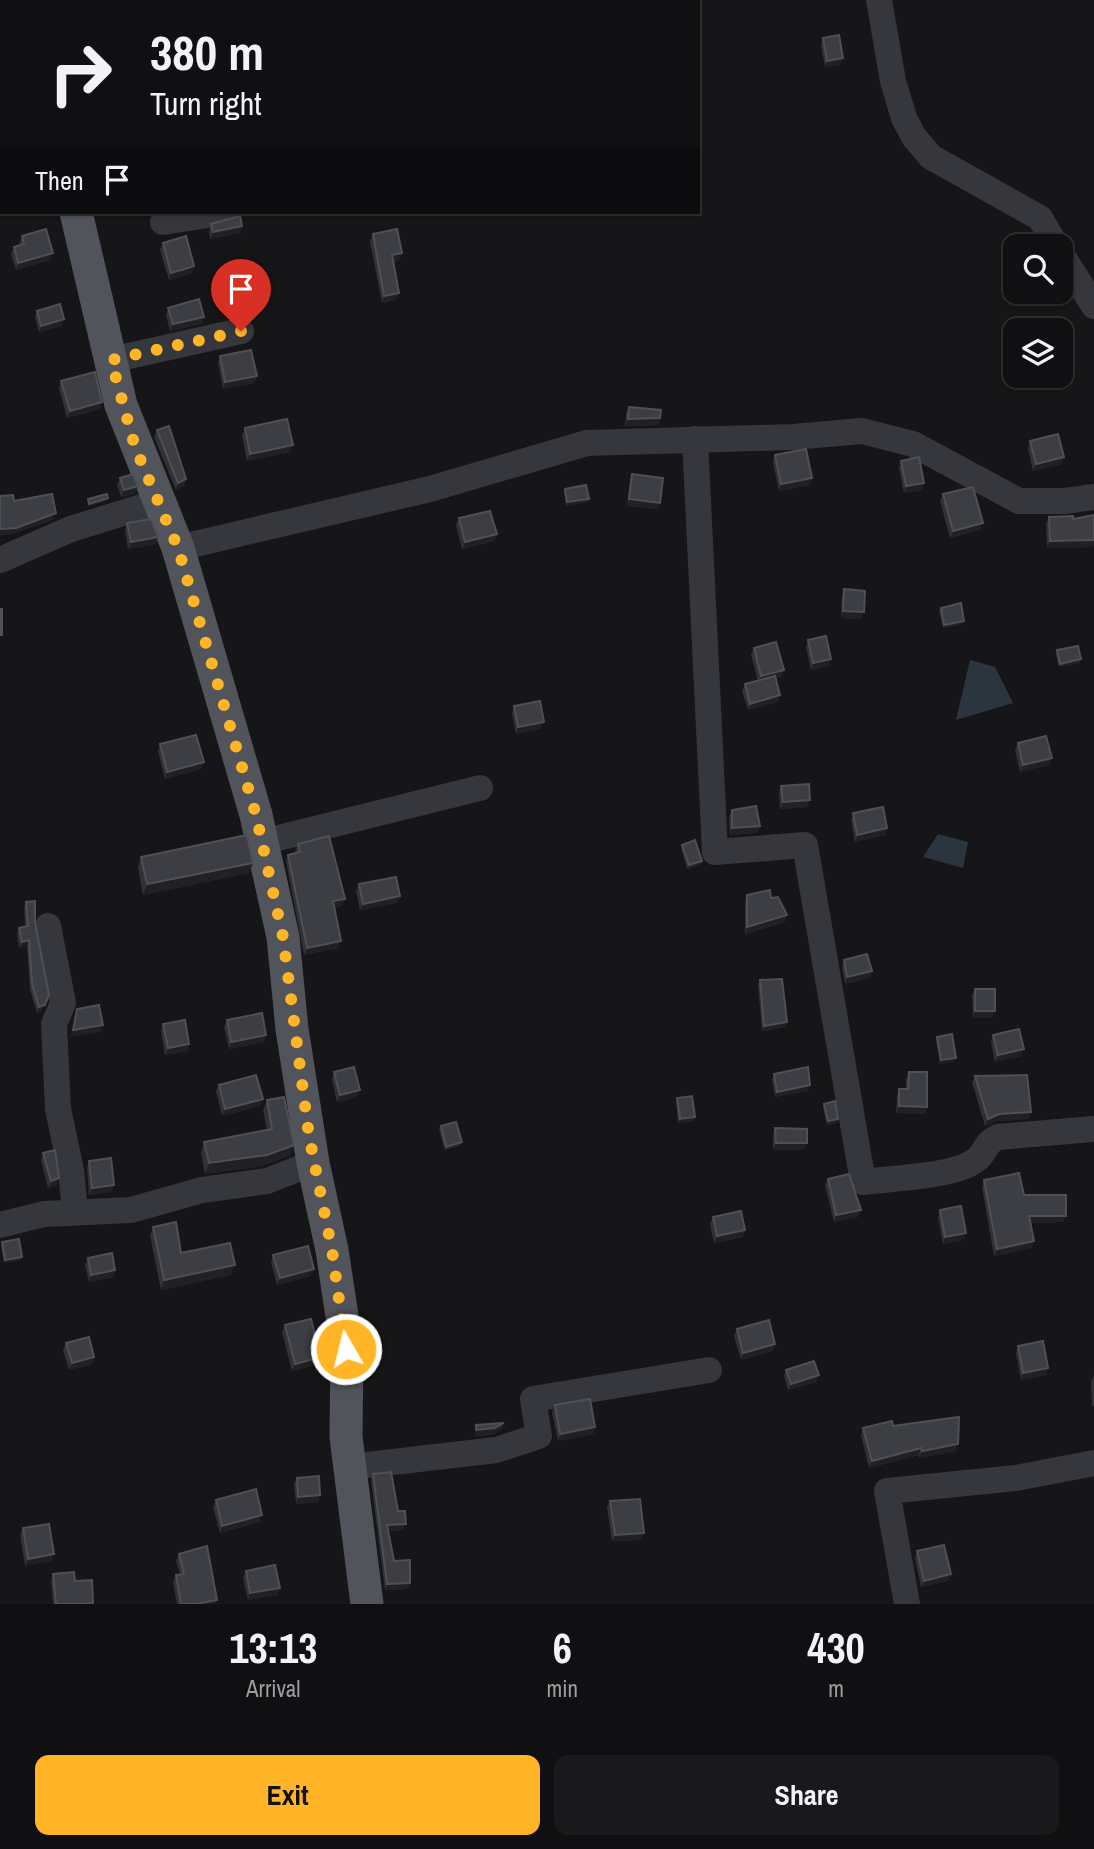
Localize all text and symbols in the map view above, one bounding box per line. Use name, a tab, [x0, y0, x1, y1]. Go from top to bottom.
text: 380 m	[150, 19, 264, 85]
icon: right	[35, 28, 126, 119]
text: Turn right	[150, 82, 262, 125]
icon: arrive	[98, 161, 136, 199]
text: Then	[35, 163, 84, 198]
map controls	[1003, 234, 1073, 388]
button: search	[1003, 234, 1073, 304]
pin	[211, 259, 271, 331]
icon: arrive	[222, 270, 260, 308]
button: layers	[1003, 318, 1073, 388]
position arrow	[309, 1312, 383, 1386]
text: 13:13	[229, 1620, 317, 1676]
text: 6	[553, 1620, 572, 1676]
text: 430	[807, 1620, 865, 1676]
text: Arrival	[246, 1673, 301, 1704]
text: min	[547, 1673, 578, 1704]
text: m	[828, 1673, 844, 1704]
button: Exit	[35, 1755, 540, 1835]
button: Share	[554, 1755, 1059, 1835]

